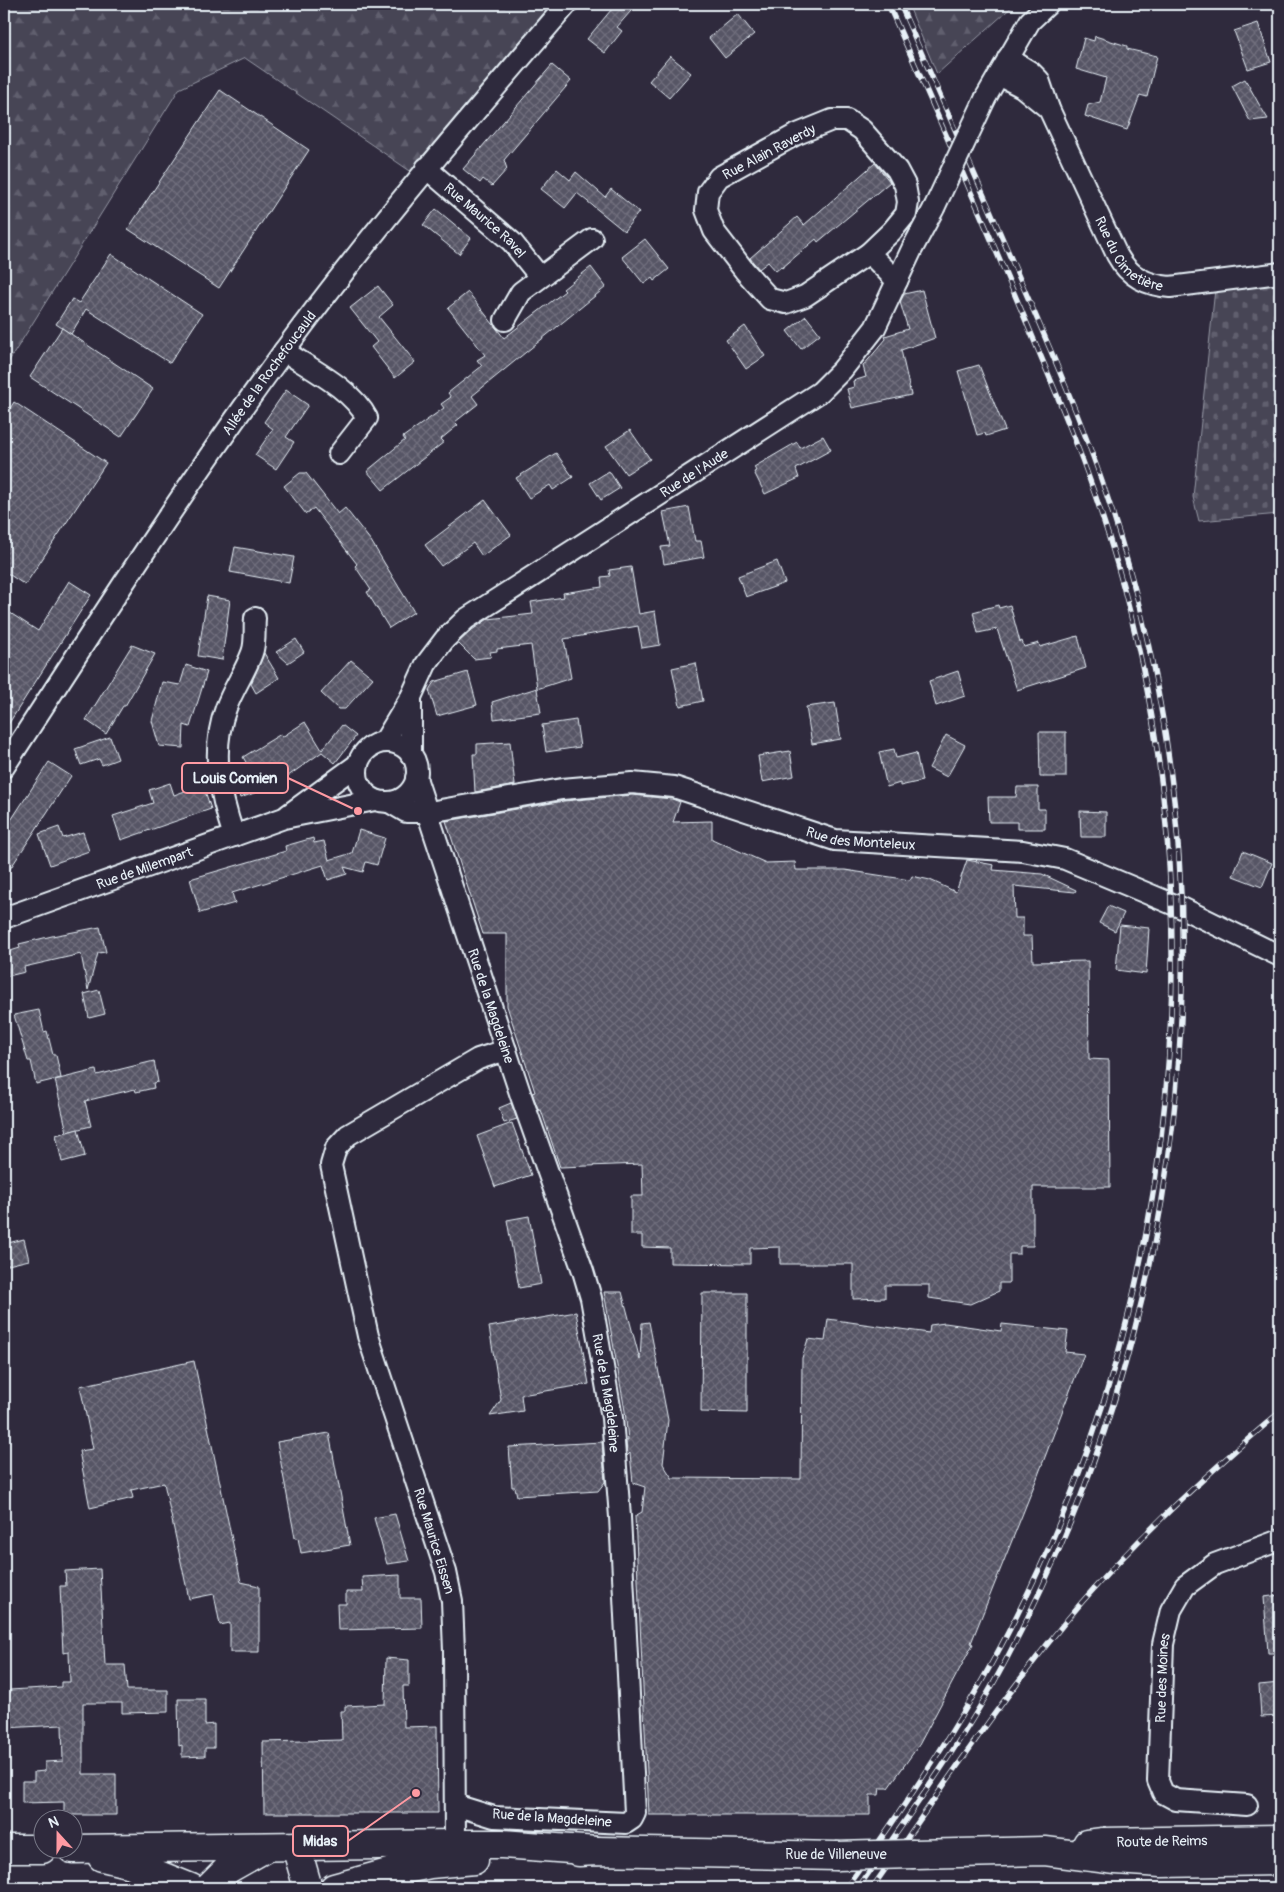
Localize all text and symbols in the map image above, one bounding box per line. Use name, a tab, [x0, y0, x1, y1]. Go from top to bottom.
street label: Rue Alain Raverdy	[720, 120, 818, 184]
street label: Rue Maurice Ravel	[441, 179, 530, 261]
street label: Rue du Cimetière	[1092, 214, 1164, 295]
street label: Allée de la Rochefoucauld	[218, 307, 320, 438]
street label: Rue de l'Aude	[657, 445, 731, 501]
callout: Louis Comien	[182, 763, 288, 793]
text: Louis Comien	[192, 769, 278, 788]
street label: Rue des Monteleux	[804, 823, 916, 853]
street label: Rue de Milempart	[94, 843, 195, 893]
street label: Rue de la Magdeleine	[464, 946, 518, 1066]
street label: Rue de la Magdeleine	[589, 1332, 623, 1453]
street label: Rue Maurice Eissen	[410, 1486, 458, 1596]
street label: Rue des Moines	[1152, 1631, 1174, 1723]
street label: Rue de la Magdeleine	[492, 1805, 612, 1831]
north arrow	[32, 1810, 82, 1860]
text: N	[46, 1813, 61, 1832]
callout: Midas	[293, 1826, 348, 1856]
text: Midas	[303, 1832, 338, 1851]
street label: Route de Reims	[1116, 1832, 1208, 1850]
street label: Rue de Villeneuve	[785, 1846, 887, 1863]

